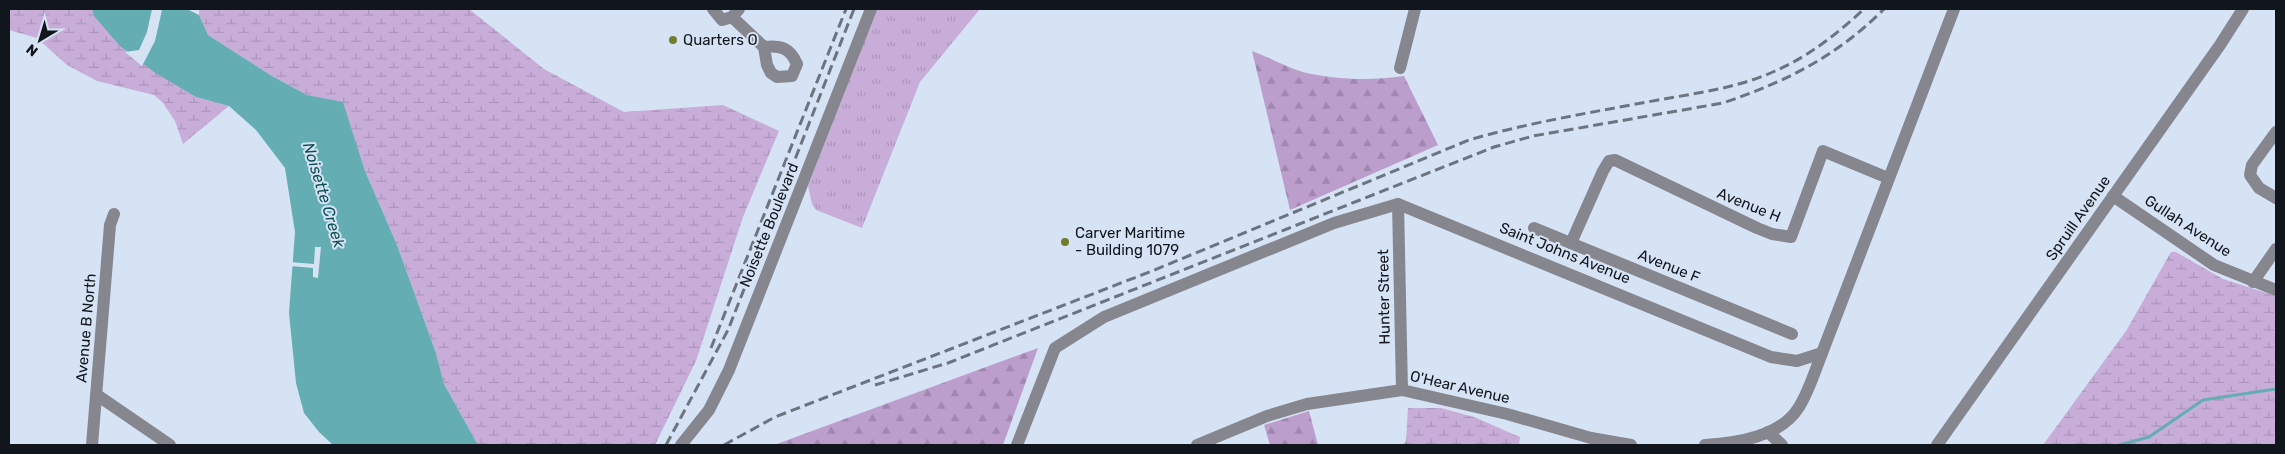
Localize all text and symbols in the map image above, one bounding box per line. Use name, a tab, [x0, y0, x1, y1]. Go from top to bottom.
north arrow	[15, 15, 65, 65]
place label: Quarters O	[683, 31, 758, 49]
marker: Quarters O	[667, 34, 679, 46]
text: N	[23, 40, 42, 60]
water label: Noisette Creek	[299, 140, 349, 251]
street label: Noisette Boulevard	[736, 160, 802, 290]
street label: Spruill Avenue	[2042, 172, 2114, 264]
street label: Avenue H	[1715, 184, 1783, 226]
street label: Gullah Avenue	[2141, 191, 2235, 261]
street label: Saint Johns Avenue	[1497, 219, 1633, 287]
place label: Carver Maritime - Building 1079	[1075, 224, 1185, 259]
marker: Carver Maritime - Building 1079	[1059, 236, 1071, 248]
street label: Avenue F	[1636, 245, 1703, 287]
street label: Hunter Street	[1374, 249, 1394, 345]
street label: Avenue B North	[72, 273, 100, 383]
street label: O'Hear Avenue	[1408, 367, 1512, 407]

